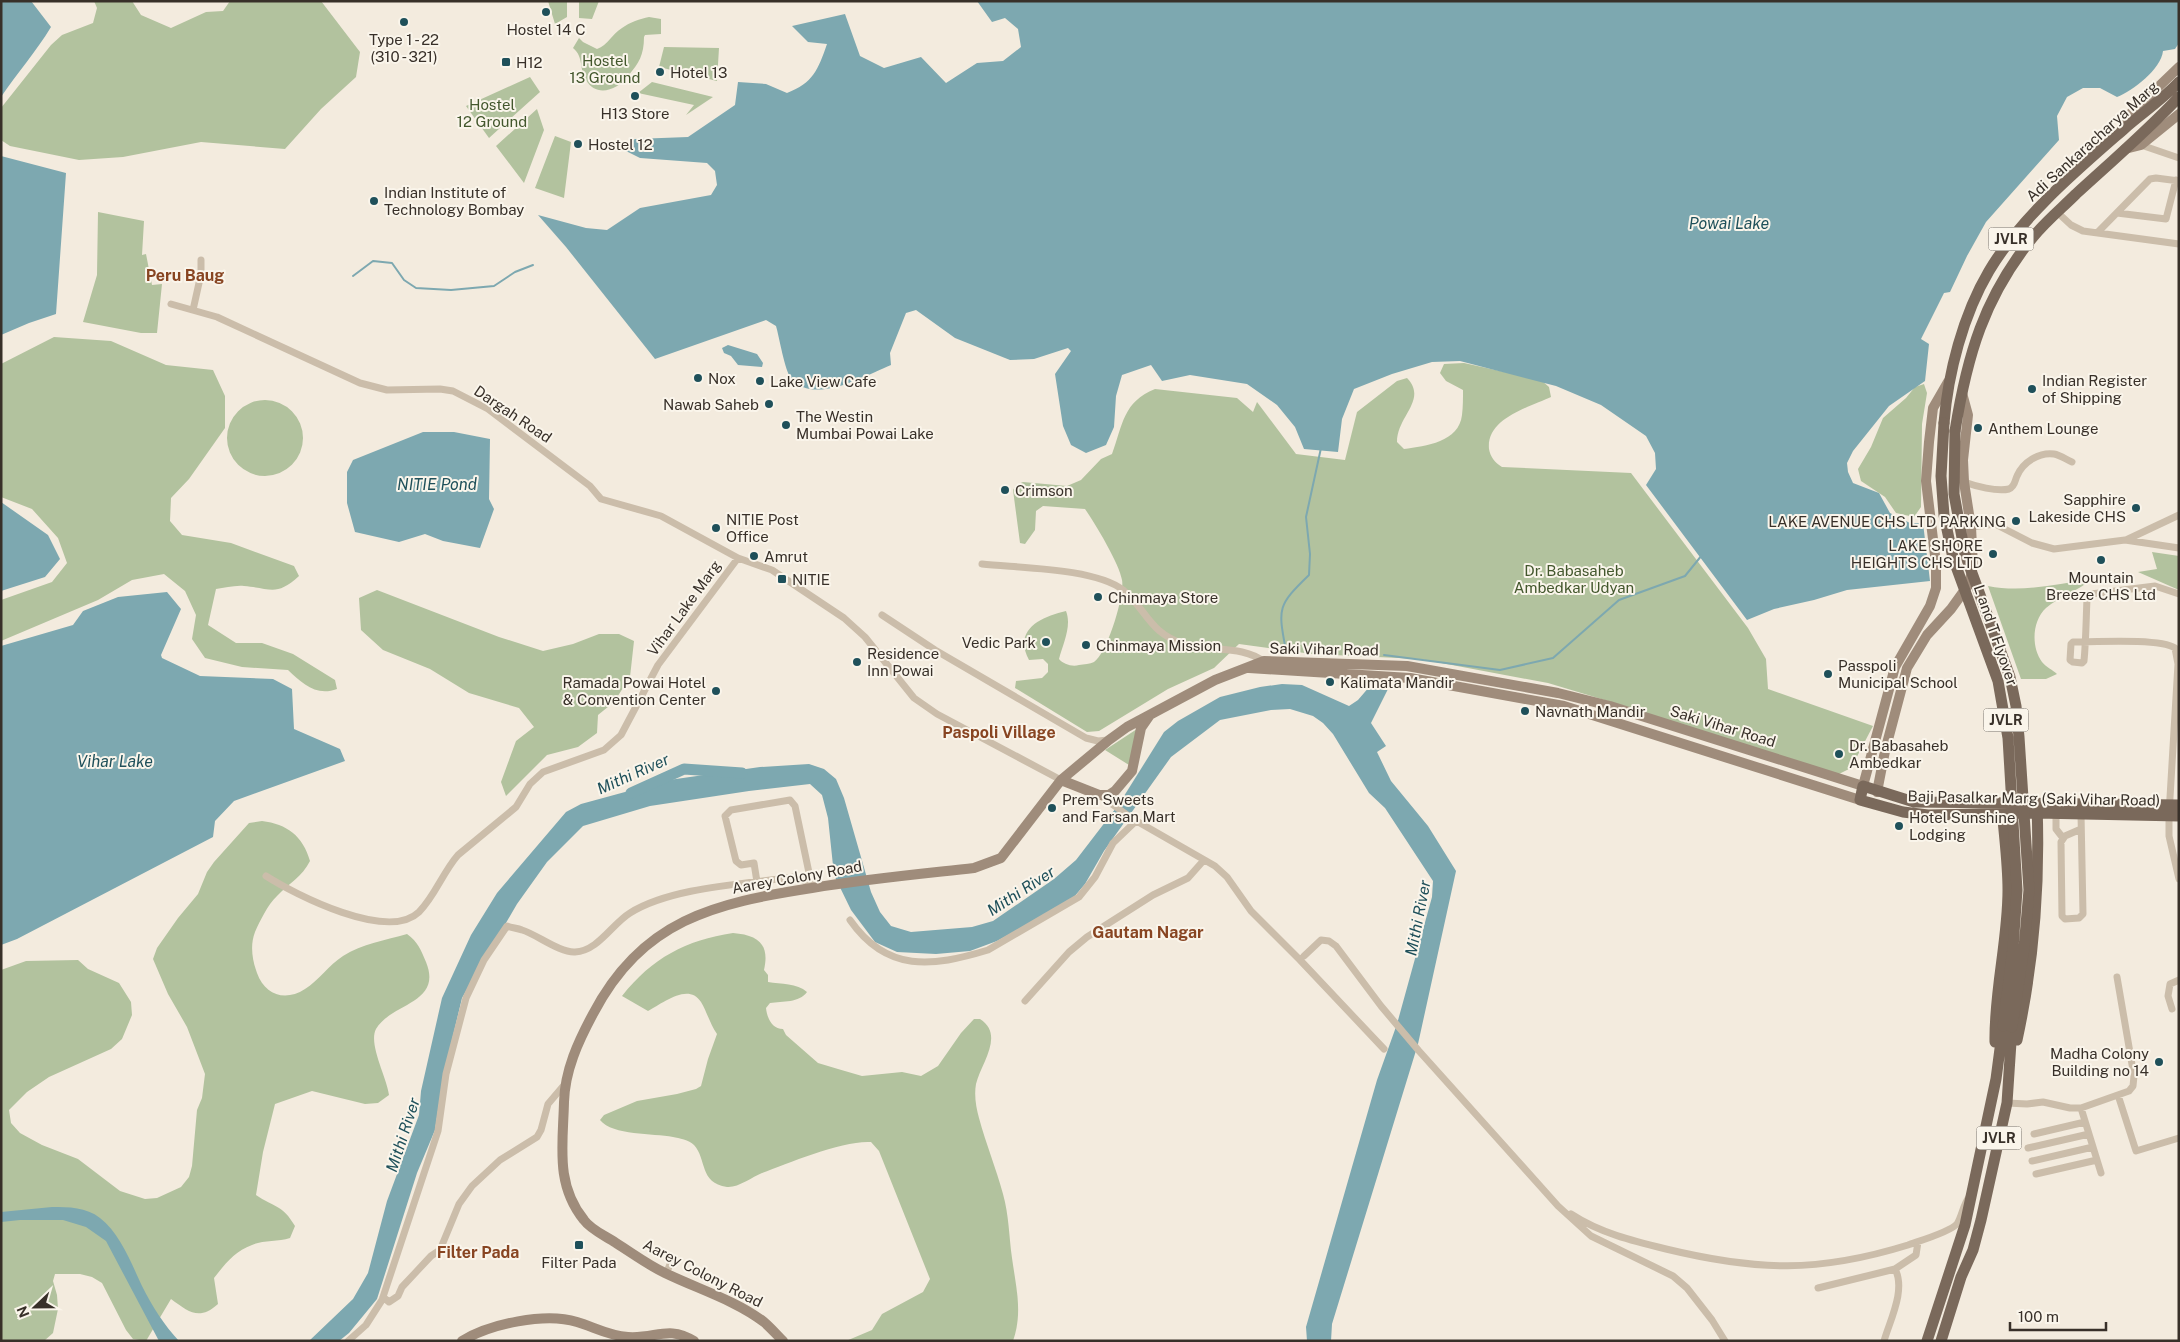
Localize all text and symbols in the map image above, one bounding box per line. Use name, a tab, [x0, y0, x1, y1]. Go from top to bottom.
marker: Hostel 14 C	[540, 6, 552, 18]
marker: Type 1 - 22 (310 - 321)	[398, 16, 410, 28]
place label: Hostel 14 C	[506, 21, 586, 38]
place label: Type 1 - 22 (310 - 321)	[369, 31, 439, 65]
park label: Hostel 13 Ground	[570, 52, 640, 86]
place label: H12	[516, 54, 543, 71]
marker: H12	[500, 56, 512, 68]
place label: Hotel 13	[670, 64, 727, 81]
marker: Hotel 13	[654, 66, 666, 78]
street label: Adi Sankaracharya Marg	[2023, 77, 2161, 205]
marker: H13 Store	[629, 90, 641, 102]
park label: Hostel 12 Ground	[457, 96, 527, 130]
place label: H13 Store	[601, 105, 669, 122]
place label: Hostel 12	[588, 136, 653, 153]
marker: Hostel 12	[572, 138, 584, 150]
place label: Indian Institute of Technology Bombay	[384, 184, 524, 218]
marker: Indian Institute of Technology Bombay	[368, 195, 380, 207]
water label: Powai Lake	[1689, 214, 1769, 233]
road number: JVLR	[1988, 228, 2034, 250]
district label: Peru Baug	[146, 266, 224, 285]
place label: Nox	[708, 370, 736, 387]
marker: Nox	[692, 372, 704, 384]
place label: Indian Register of Shipping	[2042, 372, 2147, 406]
place label: Lake View Cafe	[770, 373, 877, 390]
marker: Lake View Cafe	[754, 375, 766, 387]
street label: Dargah Road	[471, 382, 555, 446]
marker: Indian Register of Shipping	[2026, 383, 2038, 395]
place label: Nawab Saheb	[663, 396, 759, 413]
marker: Nawab Saheb	[763, 398, 775, 410]
place label: The Westin Mumbai Powai Lake	[796, 408, 934, 442]
marker: The Westin Mumbai Powai Lake	[780, 419, 792, 431]
place label: Anthem Lounge	[1988, 420, 2098, 437]
marker: Anthem Lounge	[1972, 422, 1984, 434]
water label: NITIE Pond	[397, 475, 478, 494]
place label: Crimson	[1015, 482, 1073, 499]
marker: Crimson	[999, 484, 1011, 496]
place label: Sapphire Lakeside CHS	[2029, 491, 2126, 525]
marker: Sapphire Lakeside CHS	[2130, 502, 2142, 514]
place label: NITIE Post Office	[726, 511, 799, 545]
place label: LAKE AVENUE CHS LTD PARKING	[1768, 513, 2006, 530]
marker: LAKE AVENUE CHS LTD PARKING	[2010, 515, 2022, 527]
marker: NITIE Post Office	[710, 522, 722, 534]
place label: LAKE SHORE HEIGHTS CHS LTD	[1851, 537, 1983, 571]
place label: Amrut	[764, 548, 808, 565]
marker: LAKE SHORE HEIGHTS CHS LTD	[1987, 548, 1999, 560]
marker: Amrut	[748, 550, 760, 562]
marker: Mountain Breeze CHS Ltd	[2095, 554, 2107, 566]
street label: Vihar Lake Marg	[644, 557, 724, 659]
park label: Dr. Babasaheb Ambedkar Udyan	[1514, 562, 1634, 596]
place label: Mountain Breeze CHS Ltd	[2046, 569, 2156, 603]
place label: NITIE	[792, 571, 830, 588]
marker: NITIE	[776, 573, 788, 585]
street label: L and T Flyover	[1971, 582, 2021, 688]
place label: Chinmaya Store	[1108, 589, 1218, 606]
marker: Chinmaya Store	[1092, 591, 1104, 603]
place label: Vedic Park	[962, 634, 1036, 651]
marker: Vedic Park	[1040, 636, 1052, 648]
place label: Chinmaya Mission	[1096, 637, 1221, 654]
marker: Chinmaya Mission	[1080, 639, 1092, 651]
street label: Saki Vihar Road	[1269, 640, 1379, 658]
place label: Residence Inn Powai	[867, 645, 939, 679]
marker: Residence Inn Powai	[851, 656, 863, 668]
place label: Passpoli Municipal School	[1838, 657, 1958, 691]
marker: Passpoli Municipal School	[1822, 668, 1834, 680]
place label: Ramada Powai Hotel & Convention Center	[562, 674, 706, 708]
place label: Kalimata Mandir	[1340, 674, 1454, 691]
marker: Kalimata Mandir	[1324, 676, 1336, 688]
marker: Ramada Powai Hotel & Convention Center	[710, 685, 722, 697]
street label: Saki Vihar Road	[1668, 702, 1778, 750]
place label: Navnath Mandir	[1535, 703, 1646, 720]
marker: Navnath Mandir	[1519, 705, 1531, 717]
road number: JVLR	[1984, 708, 2028, 732]
district label: Paspoli Village	[942, 723, 1056, 742]
place label: Dr. Babasaheb Ambedkar	[1849, 737, 1949, 771]
marker: Dr. Babasaheb Ambedkar	[1833, 748, 1845, 760]
water label: Mithi River	[594, 749, 673, 798]
water label: Vihar Lake	[77, 752, 153, 771]
street label: Baji Pasalkar Marg (Saki Vihar Road)	[1908, 787, 2160, 809]
place label: Prem Sweets and Farsan Mart	[1062, 791, 1176, 825]
marker: Prem Sweets and Farsan Mart	[1046, 802, 1058, 814]
place label: Hotel Sunshine Lodging	[1909, 809, 2015, 843]
marker: Hotel Sunshine Lodging	[1893, 820, 1905, 832]
street label: Aarey Colony Road	[731, 857, 863, 897]
water label: Mithi River	[984, 862, 1059, 920]
water label: Mithi River	[1401, 877, 1435, 958]
district label: Gautam Nagar	[1092, 923, 1204, 942]
place label: Madha Colony Building no 14	[2050, 1045, 2149, 1079]
marker: Madha Colony Building no 14	[2153, 1056, 2165, 1068]
water label: Mithi River	[382, 1095, 424, 1175]
road number: JVLR	[1976, 1126, 2022, 1150]
street label: Aarey Colony Road	[640, 1236, 766, 1310]
marker: Filter Pada	[573, 1239, 585, 1251]
district label: Filter Pada	[437, 1243, 519, 1262]
place label: Filter Pada	[541, 1254, 617, 1271]
north arrow	[10, 1282, 60, 1332]
scale bar	[2010, 1300, 2106, 1332]
text: N	[13, 1304, 32, 1320]
text: 100 m	[2018, 1308, 2059, 1325]

